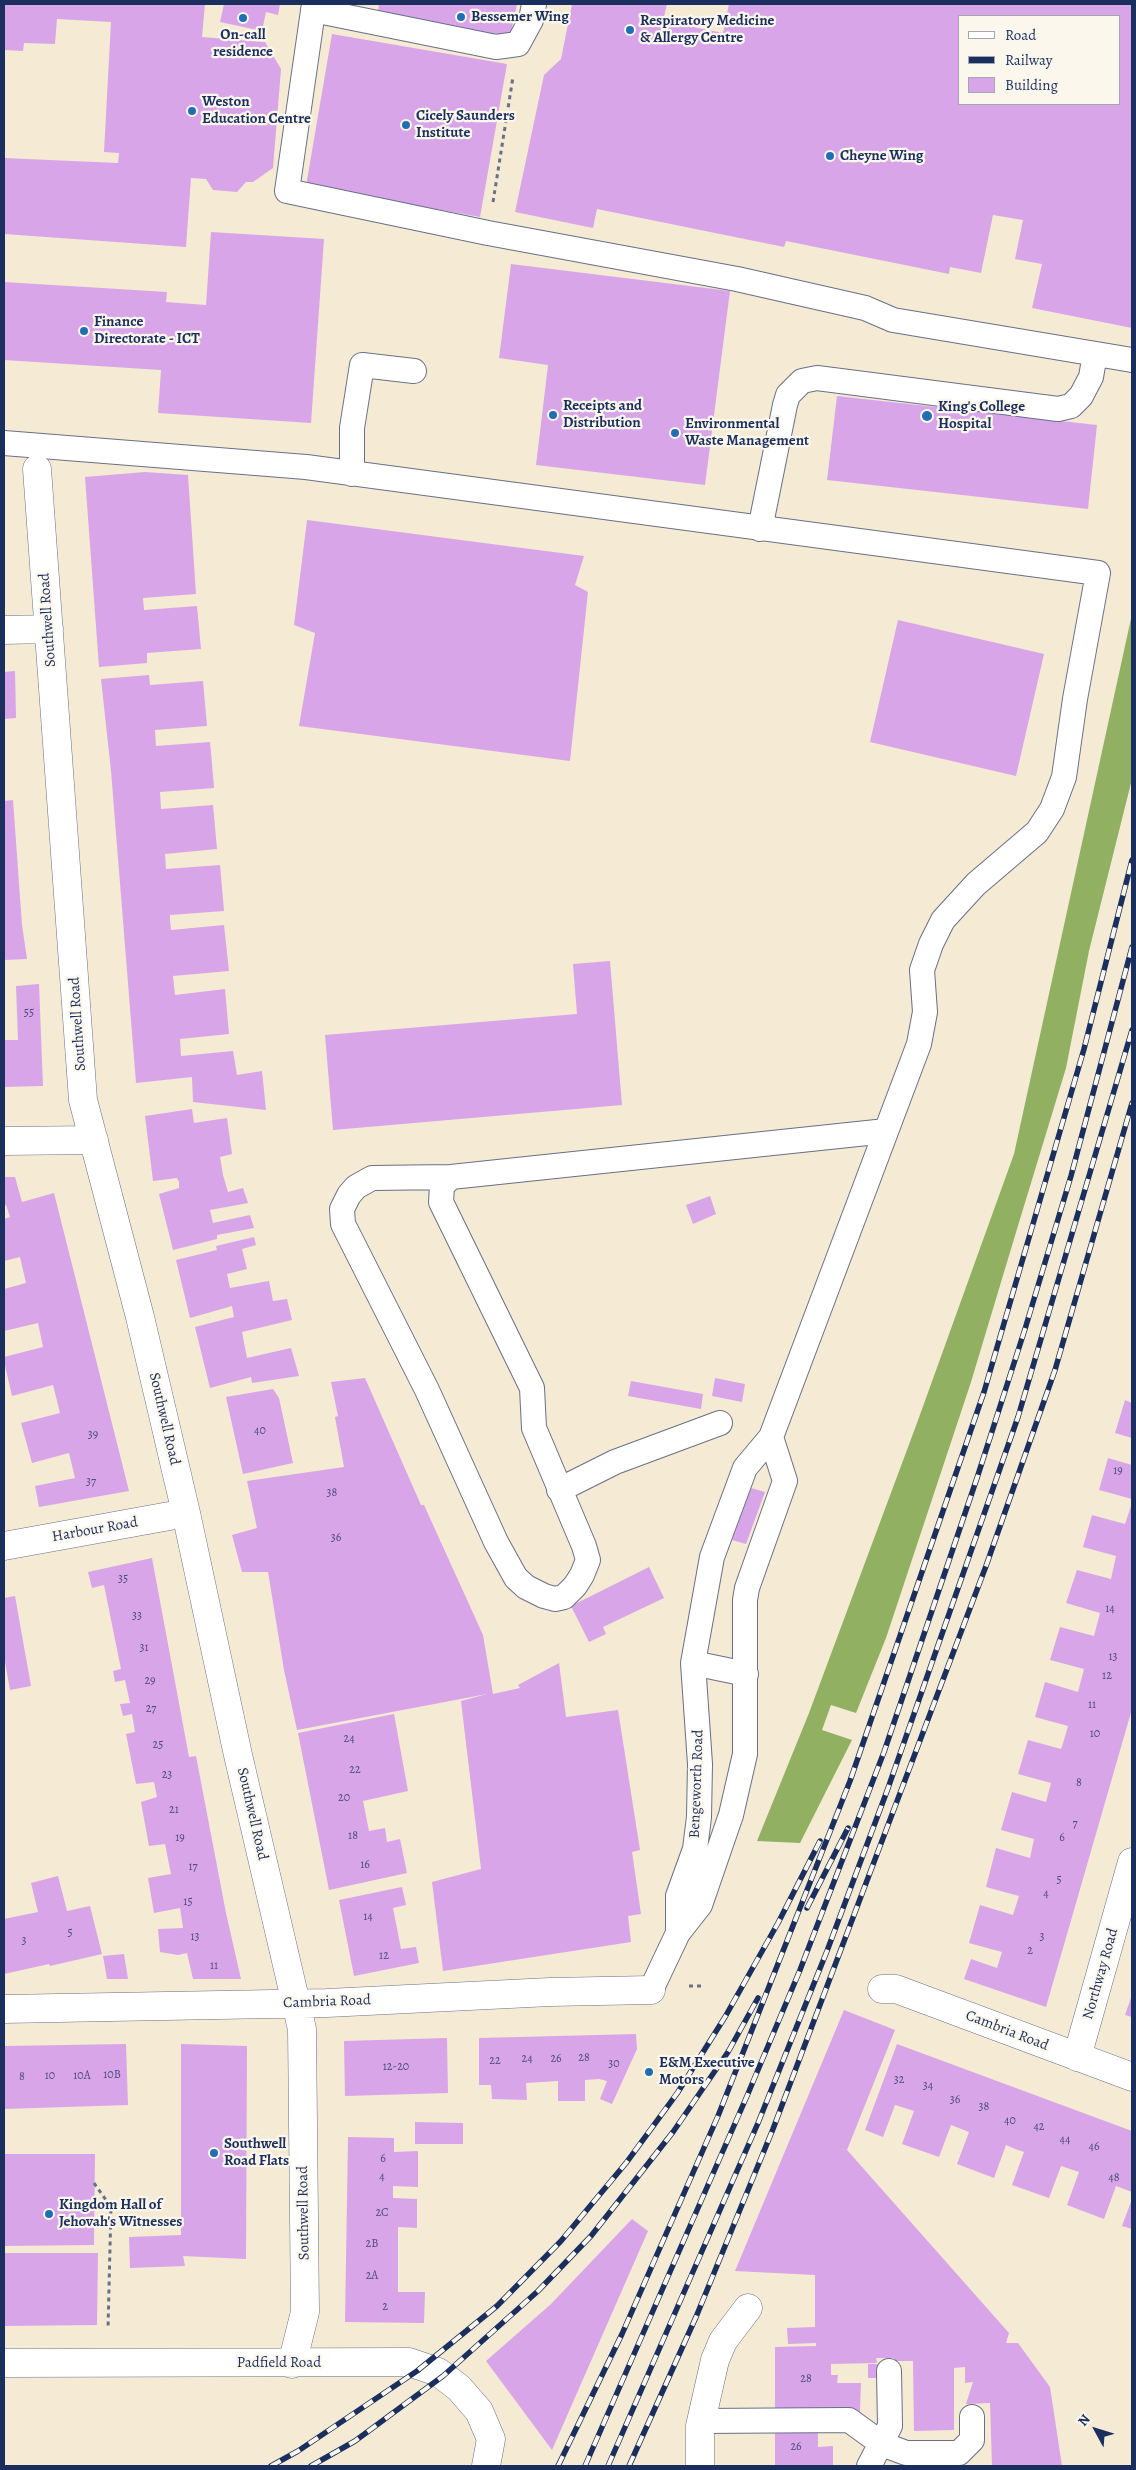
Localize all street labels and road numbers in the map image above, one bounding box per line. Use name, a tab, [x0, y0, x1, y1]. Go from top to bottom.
street label: Southwell Road	[36, 572, 60, 668]
street label: Southwell Road	[66, 976, 90, 1072]
street label: Southwell Road	[145, 1371, 183, 1467]
street label: Harbour Road	[51, 1514, 139, 1546]
street label: Bengeworth Road	[686, 1729, 708, 1839]
street label: Southwell Road	[233, 1766, 271, 1862]
street label: Northway Road	[1079, 1926, 1123, 2022]
street label: Cambria Road	[283, 1991, 371, 2013]
street label: Cambria Road	[963, 2007, 1051, 2055]
street label: Southwell Road	[294, 2166, 314, 2260]
street label: Padfield Road	[237, 2354, 321, 2372]

